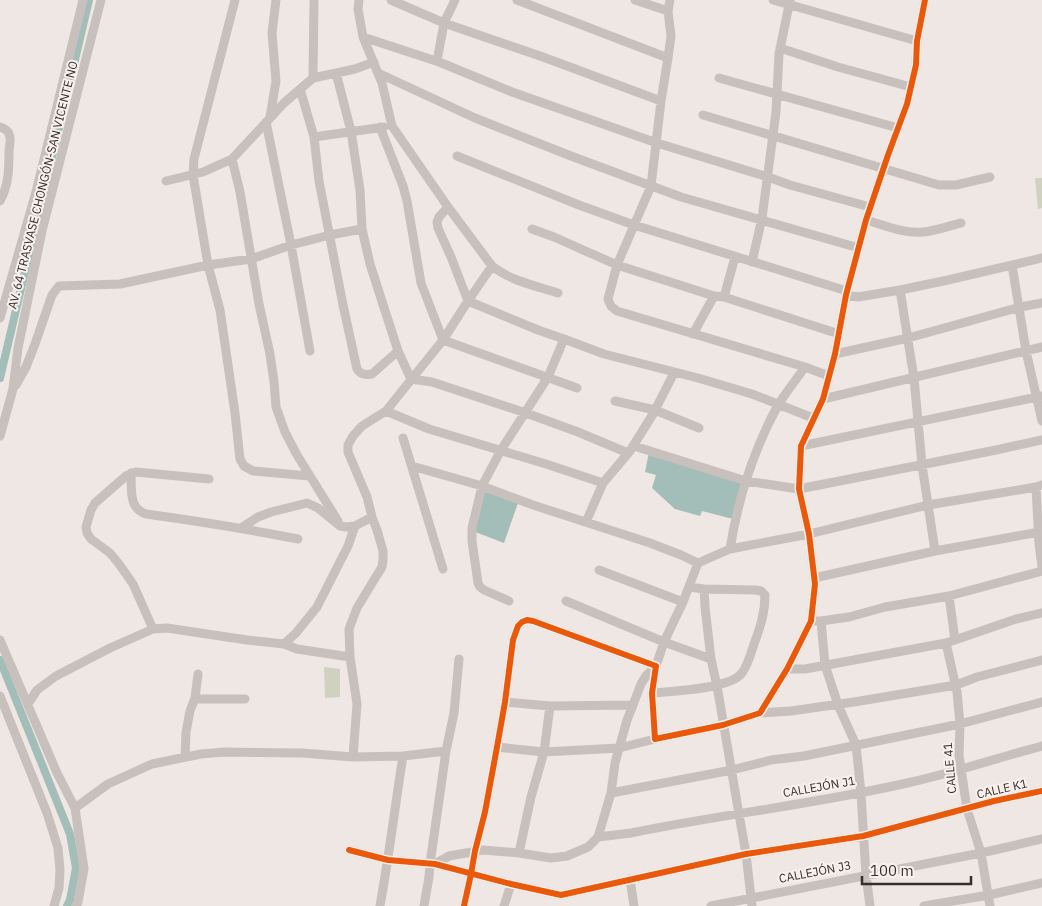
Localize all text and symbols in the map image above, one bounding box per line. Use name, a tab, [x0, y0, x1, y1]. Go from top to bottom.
street label: AV. 64 TRASVASE CHONGÓN-SAN VICENTE NO	[4, 59, 81, 310]
street label: CALLE 41	[940, 742, 959, 794]
street label: CALLEJÓN J1	[782, 773, 856, 800]
street label: CALLE K1	[975, 775, 1029, 802]
scale bar	[862, 854, 971, 886]
street label: CALLEJÓN J3	[778, 857, 852, 886]
text: 100 m	[870, 861, 914, 880]

